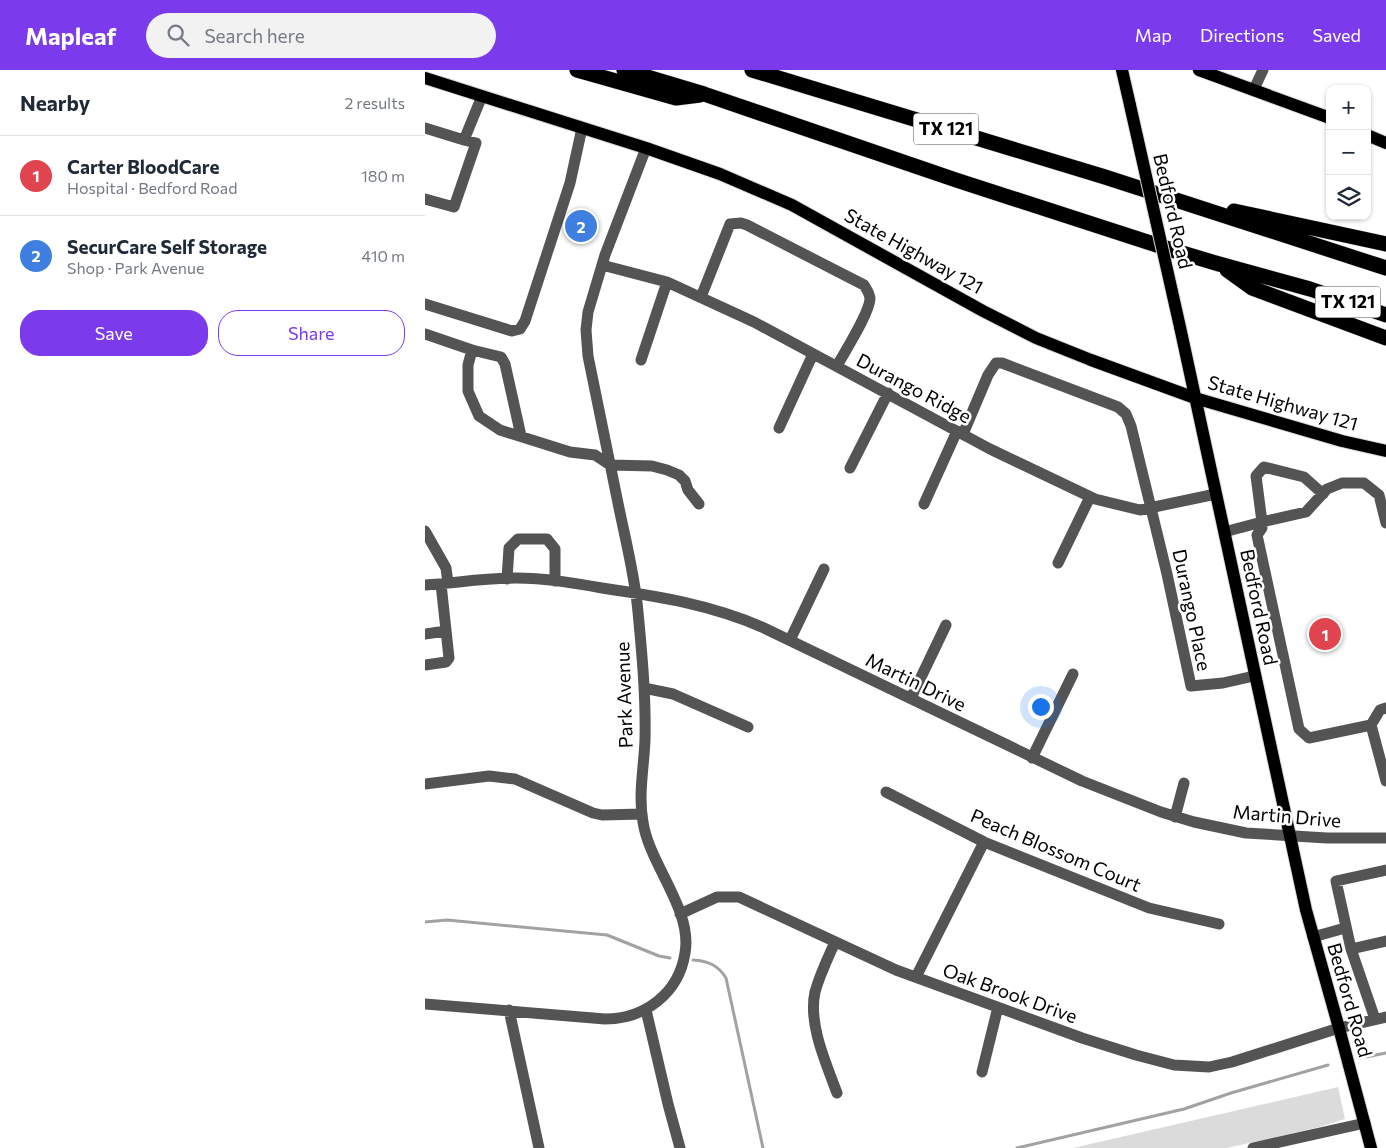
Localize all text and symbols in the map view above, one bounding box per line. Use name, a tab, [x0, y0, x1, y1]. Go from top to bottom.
search box	[146, 13, 496, 58]
text: Mapleaf	[25, 21, 116, 50]
icon: search	[164, 21, 192, 49]
text: Search here	[204, 24, 305, 47]
text: Map	[1135, 24, 1172, 46]
text: Directions	[1200, 24, 1284, 46]
text: Saved	[1312, 24, 1361, 46]
map controls	[1326, 85, 1371, 220]
button: +	[1326, 85, 1371, 130]
text: Nearby	[20, 90, 90, 115]
text: 2 results	[344, 93, 405, 112]
road number: TX 121	[913, 114, 979, 144]
button: −	[1326, 130, 1371, 175]
street label: Bedford Road	[1149, 151, 1198, 271]
text: Carter BloodCare	[67, 155, 219, 178]
text: 1	[32, 166, 40, 185]
text: 180 m	[361, 166, 405, 185]
button: layers	[1326, 175, 1371, 220]
text: Hospital · Bedford Road	[67, 178, 237, 197]
street label: State Highway 121	[841, 203, 988, 298]
pin: 2	[565, 207, 597, 245]
text: SecurCare Self Storage	[67, 235, 267, 258]
text: 2	[31, 246, 41, 265]
text: 410 m	[362, 246, 405, 265]
text: Shop · Park Avenue	[67, 258, 204, 277]
road number: TX 121	[1315, 286, 1381, 318]
button: Save	[20, 310, 208, 356]
button: Share	[218, 310, 405, 356]
street label: Durango Ridge	[853, 348, 976, 427]
street label: State Highway 121	[1205, 370, 1361, 435]
street label: Durango Place	[1168, 547, 1217, 673]
street label: Bedford Road	[1236, 547, 1283, 667]
pin: 1	[1309, 615, 1341, 653]
street label: Park Avenue	[610, 641, 637, 749]
street label: Martin Drive	[862, 647, 970, 716]
your location	[1028, 694, 1054, 720]
street label: Martin Drive	[1232, 799, 1342, 832]
street label: Peach Blossom Court	[968, 803, 1145, 896]
street label: Bedford Road	[1323, 940, 1378, 1060]
street label: Oak Brook Drive	[940, 958, 1081, 1028]

